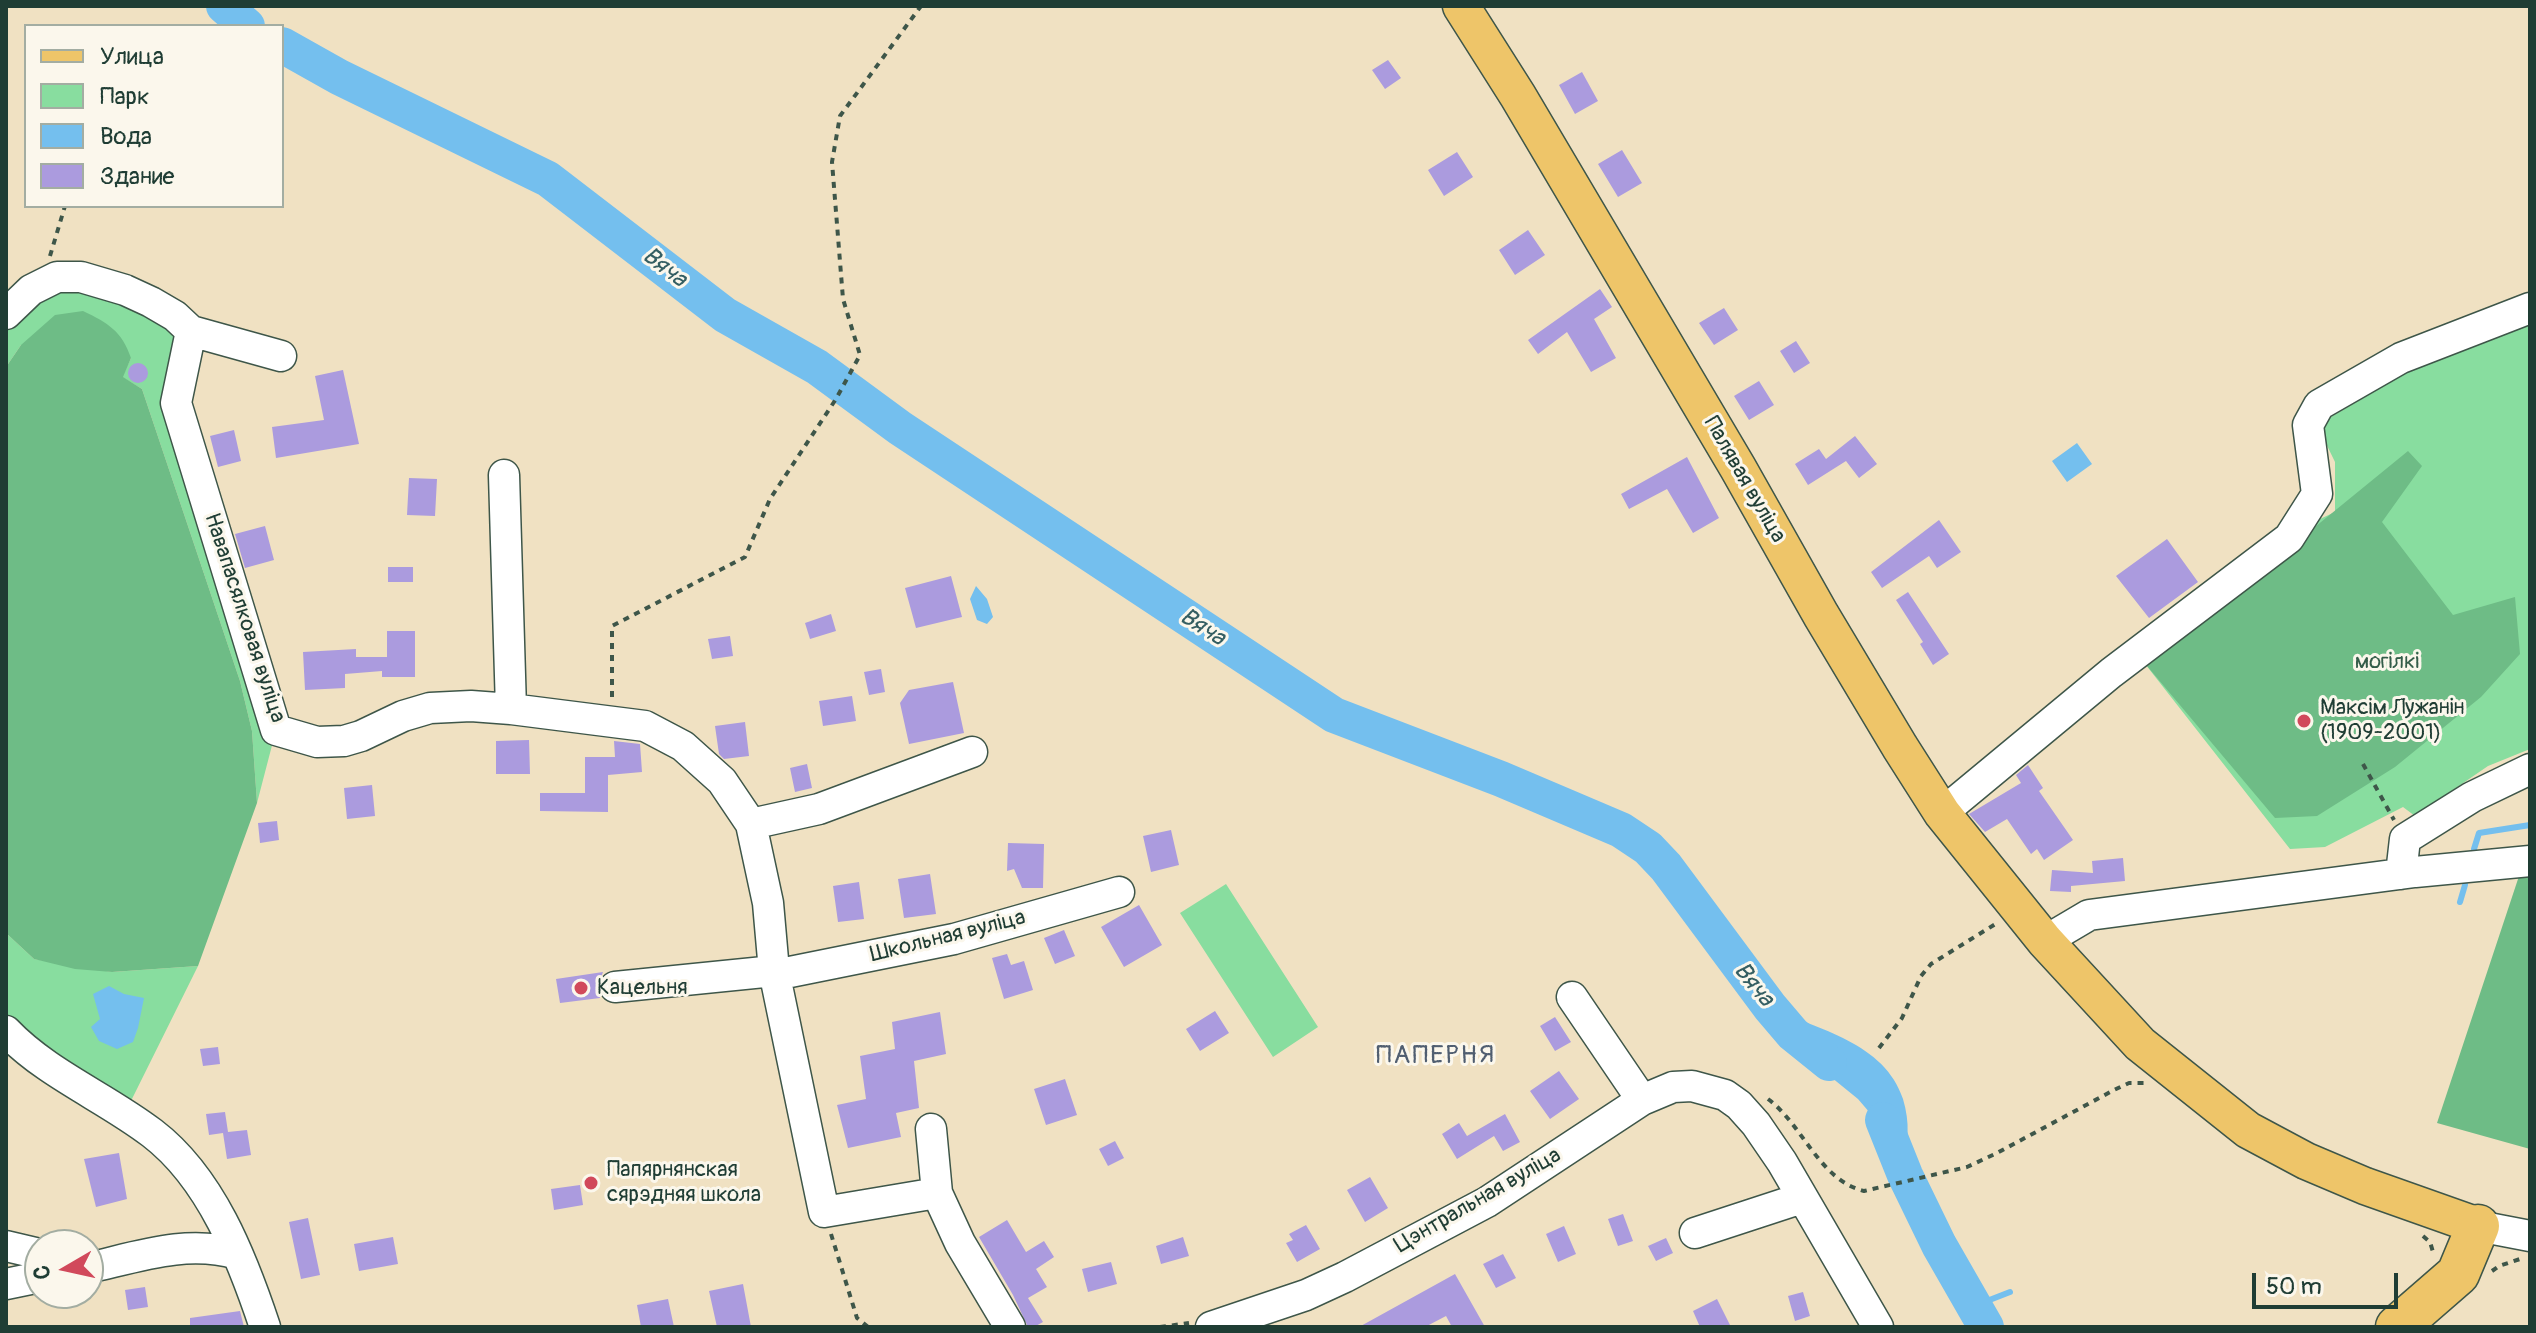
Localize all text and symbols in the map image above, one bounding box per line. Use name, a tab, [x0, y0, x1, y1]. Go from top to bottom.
legend	[24, 24, 284, 208]
text: Улица	[100, 42, 164, 71]
text: Парк	[100, 82, 149, 111]
text: Вода	[100, 122, 152, 151]
text: Здание	[100, 162, 174, 191]
water label: Вяча	[636, 242, 692, 294]
street label: Палявая вуліца	[1697, 412, 1791, 548]
street label: Навапасялковая вуліца	[198, 510, 290, 726]
water label: Вяча	[1174, 603, 1230, 653]
park label: могілкі	[2355, 649, 2419, 675]
place label: Максiм Лужанiн (1909-2001)	[2320, 695, 2465, 746]
marker: Максiм Лужанiн (1909-2001)	[2295, 712, 2313, 730]
street label: Школьная вуліца	[868, 905, 1028, 969]
water label: Вяча	[1727, 957, 1779, 1013]
place label: Кацельня	[597, 975, 688, 1001]
marker: Кацельня	[572, 979, 590, 997]
district label: ПАПЕРНЯ	[1376, 1040, 1496, 1072]
street label: Цэнтральная вуліца	[1390, 1143, 1566, 1259]
place label: Папярнянская сярэдняя школа	[607, 1157, 761, 1208]
marker: Папярнянская сярэдняя школа	[582, 1174, 600, 1192]
north arrow	[24, 1229, 104, 1309]
scale bar	[2256, 1257, 2402, 1307]
text: С	[27, 1264, 57, 1281]
text: 50 m	[2266, 1272, 2322, 1301]

